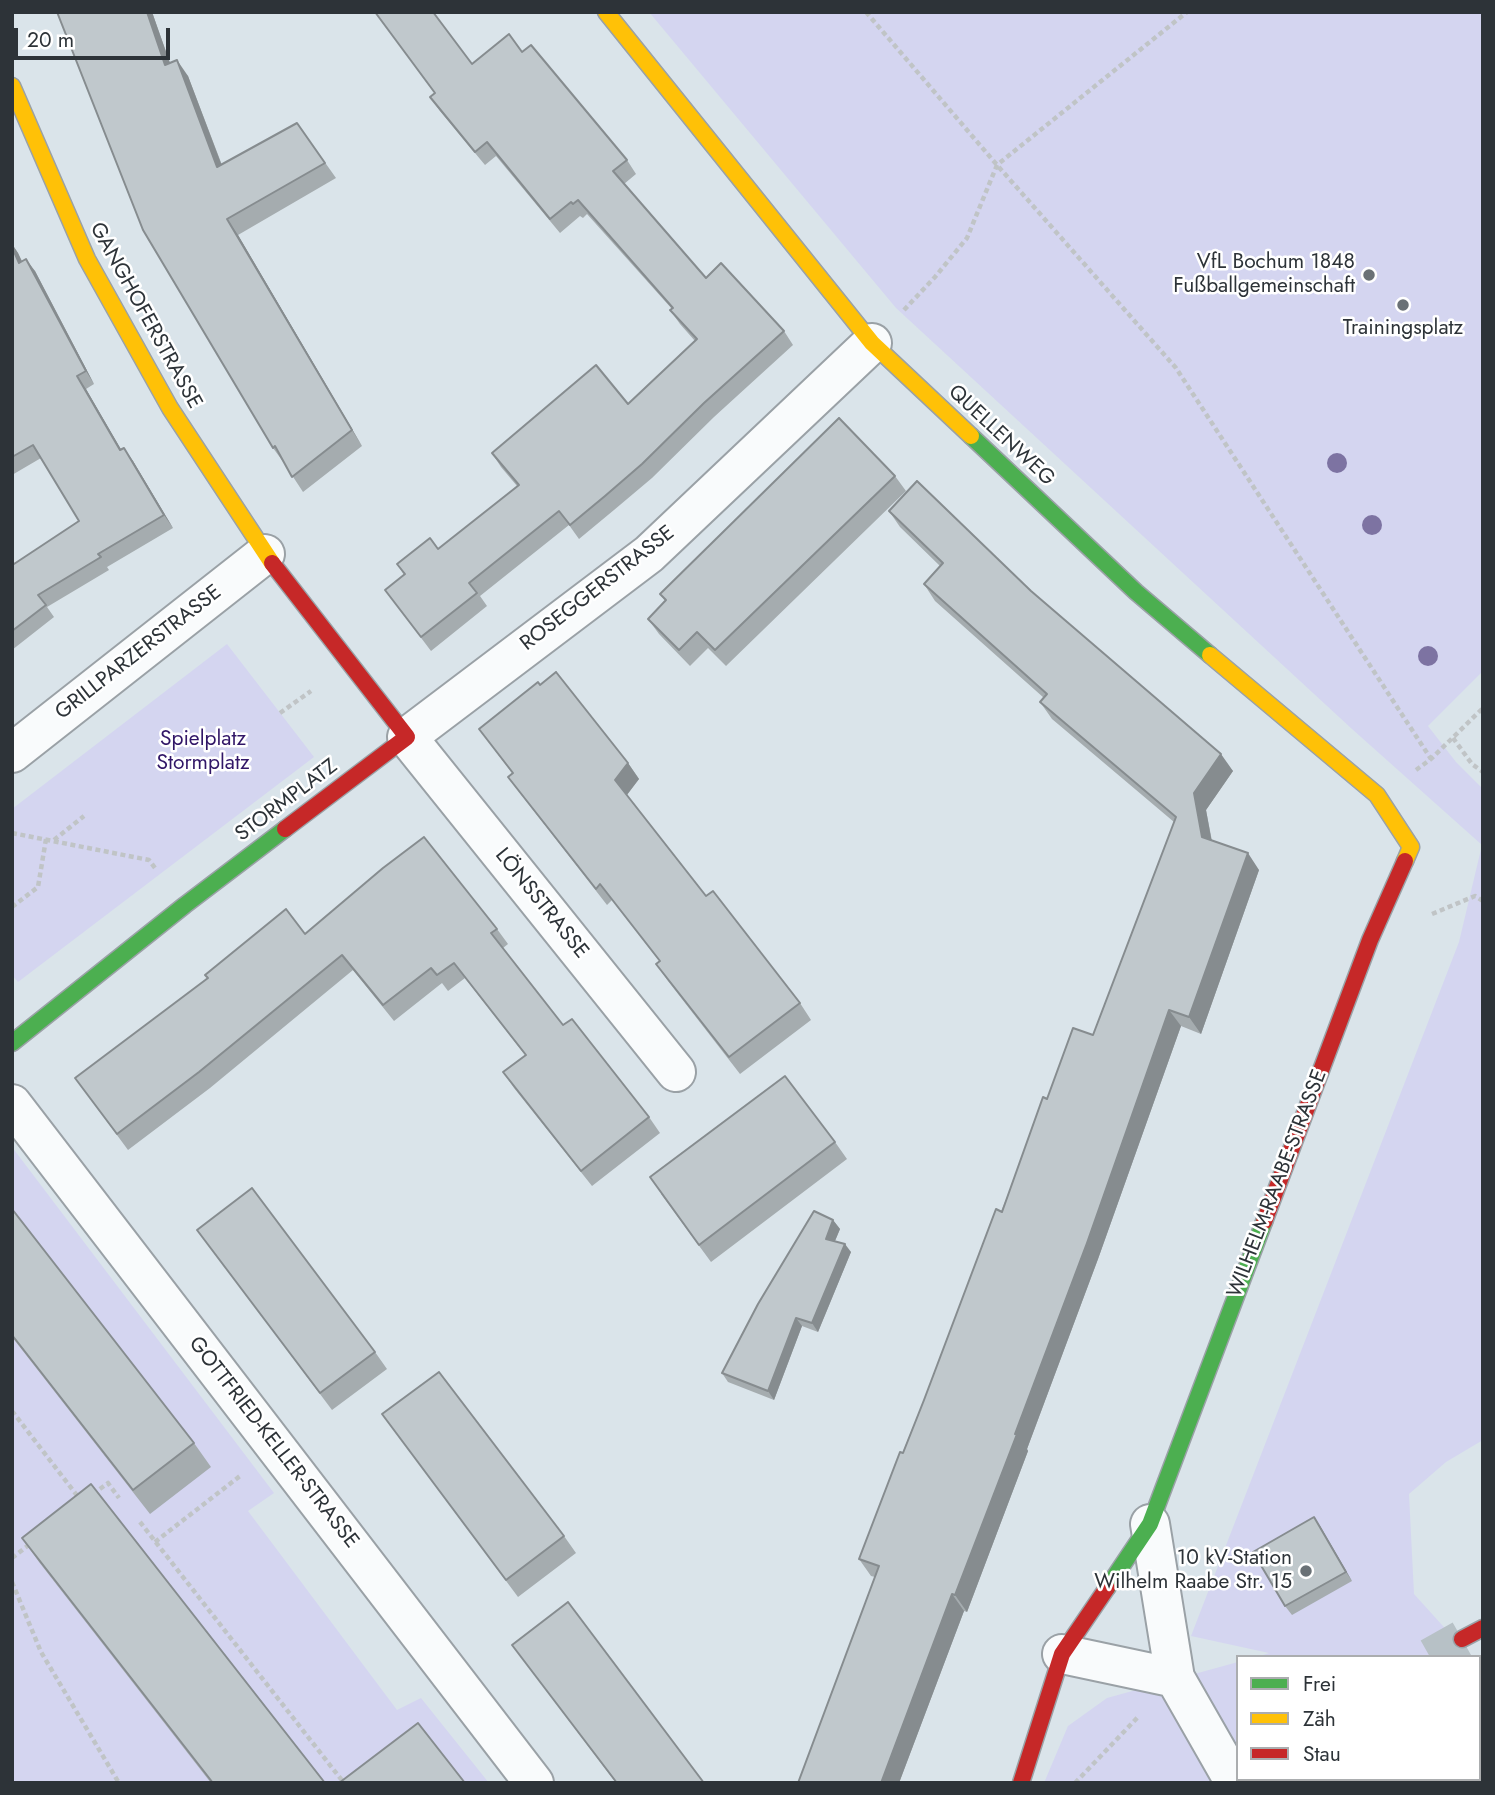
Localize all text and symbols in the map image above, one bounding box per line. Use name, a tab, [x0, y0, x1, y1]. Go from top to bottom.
scale bar	[18, 14, 173, 58]
text: 20 m	[27, 25, 74, 55]
street label: GANGHOFERSTRASSE	[83, 219, 207, 413]
place label: VfL Bochum 1848 Fußballgemeinschaft	[1173, 250, 1355, 300]
marker: VfL Bochum 1848 Fußballgemeinschaft	[1361, 267, 1377, 283]
marker: Trainingsplatz	[1395, 297, 1411, 313]
place label: Trainingsplatz	[1343, 316, 1463, 342]
street label: QUELLENWEG	[942, 380, 1060, 492]
street label: ROSEGGERSTRASSE	[516, 521, 680, 657]
street label: GRILLPARZERSTRASSE	[51, 580, 227, 726]
park label: Spielplatz Stormplatz	[156, 727, 250, 777]
street label: STORMPLATZ	[231, 754, 343, 848]
street label: LÖNSSTRASSE	[489, 844, 593, 964]
street label: WILHELM-RAABE-STRASSE	[1223, 1066, 1333, 1302]
street label: GOTTFRIED-KELLER-STRASSE	[183, 1332, 363, 1554]
place label: 10 kV-Station Wilhelm Raabe Str. 15	[1094, 1546, 1292, 1596]
marker: 10 kV-Station Wilhelm Raabe Str. 15	[1298, 1563, 1314, 1579]
legend	[1236, 1655, 1481, 1781]
text: Frei	[1303, 1669, 1336, 1699]
text: Zäh	[1303, 1704, 1336, 1734]
text: Stau	[1303, 1739, 1341, 1769]

